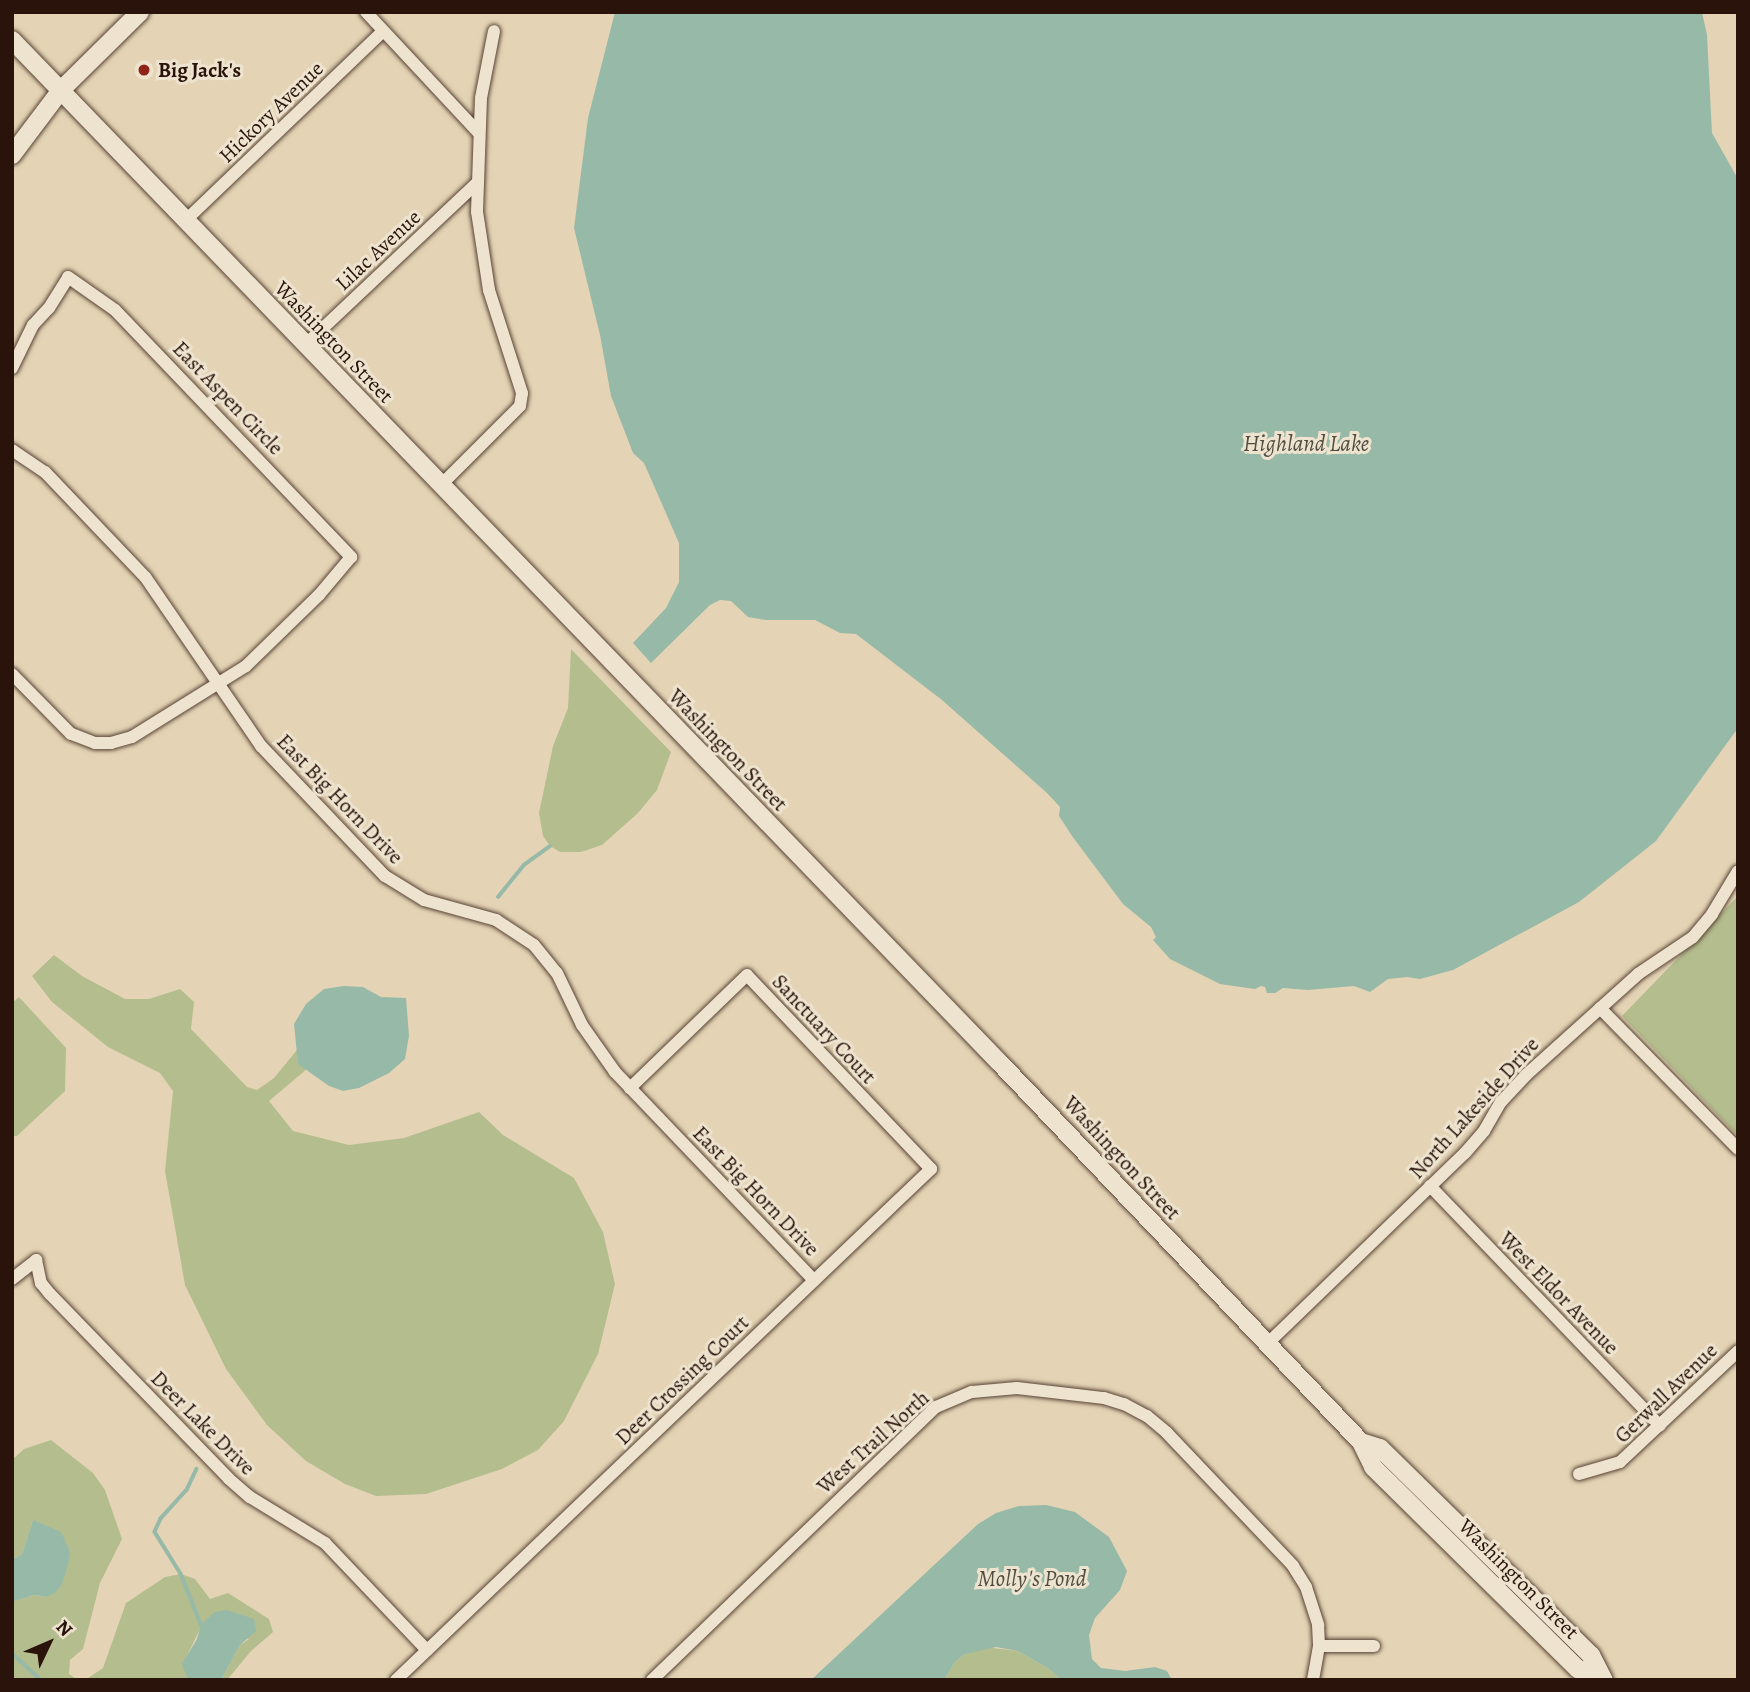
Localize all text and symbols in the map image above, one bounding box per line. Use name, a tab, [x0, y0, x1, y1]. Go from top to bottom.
street label: Hickory Avenue	[214, 56, 328, 168]
place label: Big Jack's	[158, 57, 241, 83]
marker: Big Jack's	[136, 62, 152, 78]
street label: Lilac Avenue	[330, 204, 426, 296]
street label: Washington Street	[269, 276, 399, 408]
street label: East Aspen Circle	[167, 336, 289, 460]
water label: Highland Lake	[1243, 430, 1369, 458]
street label: Washington Street	[663, 684, 793, 816]
street label: East Big Horn Drive	[272, 729, 408, 869]
street label: Sanctuary Court	[767, 969, 881, 1089]
street label: North Lakeside Drive	[1404, 1032, 1544, 1184]
street label: Washington Street	[1058, 1091, 1186, 1225]
street label: East Big Horn Drive	[688, 1121, 824, 1261]
street label: West Eldor Avenue	[1494, 1226, 1624, 1360]
street label: Deer Crossing Court	[610, 1310, 754, 1450]
street label: Gerwall Avenue	[1610, 1338, 1722, 1448]
street label: Deer Lake Drive	[146, 1366, 260, 1480]
street label: West Trail North	[812, 1385, 934, 1499]
street label: Washington Street	[1454, 1514, 1584, 1644]
water label: Molly's Pond	[978, 1565, 1086, 1593]
north arrow	[14, 1608, 84, 1678]
text: N	[50, 1614, 78, 1642]

